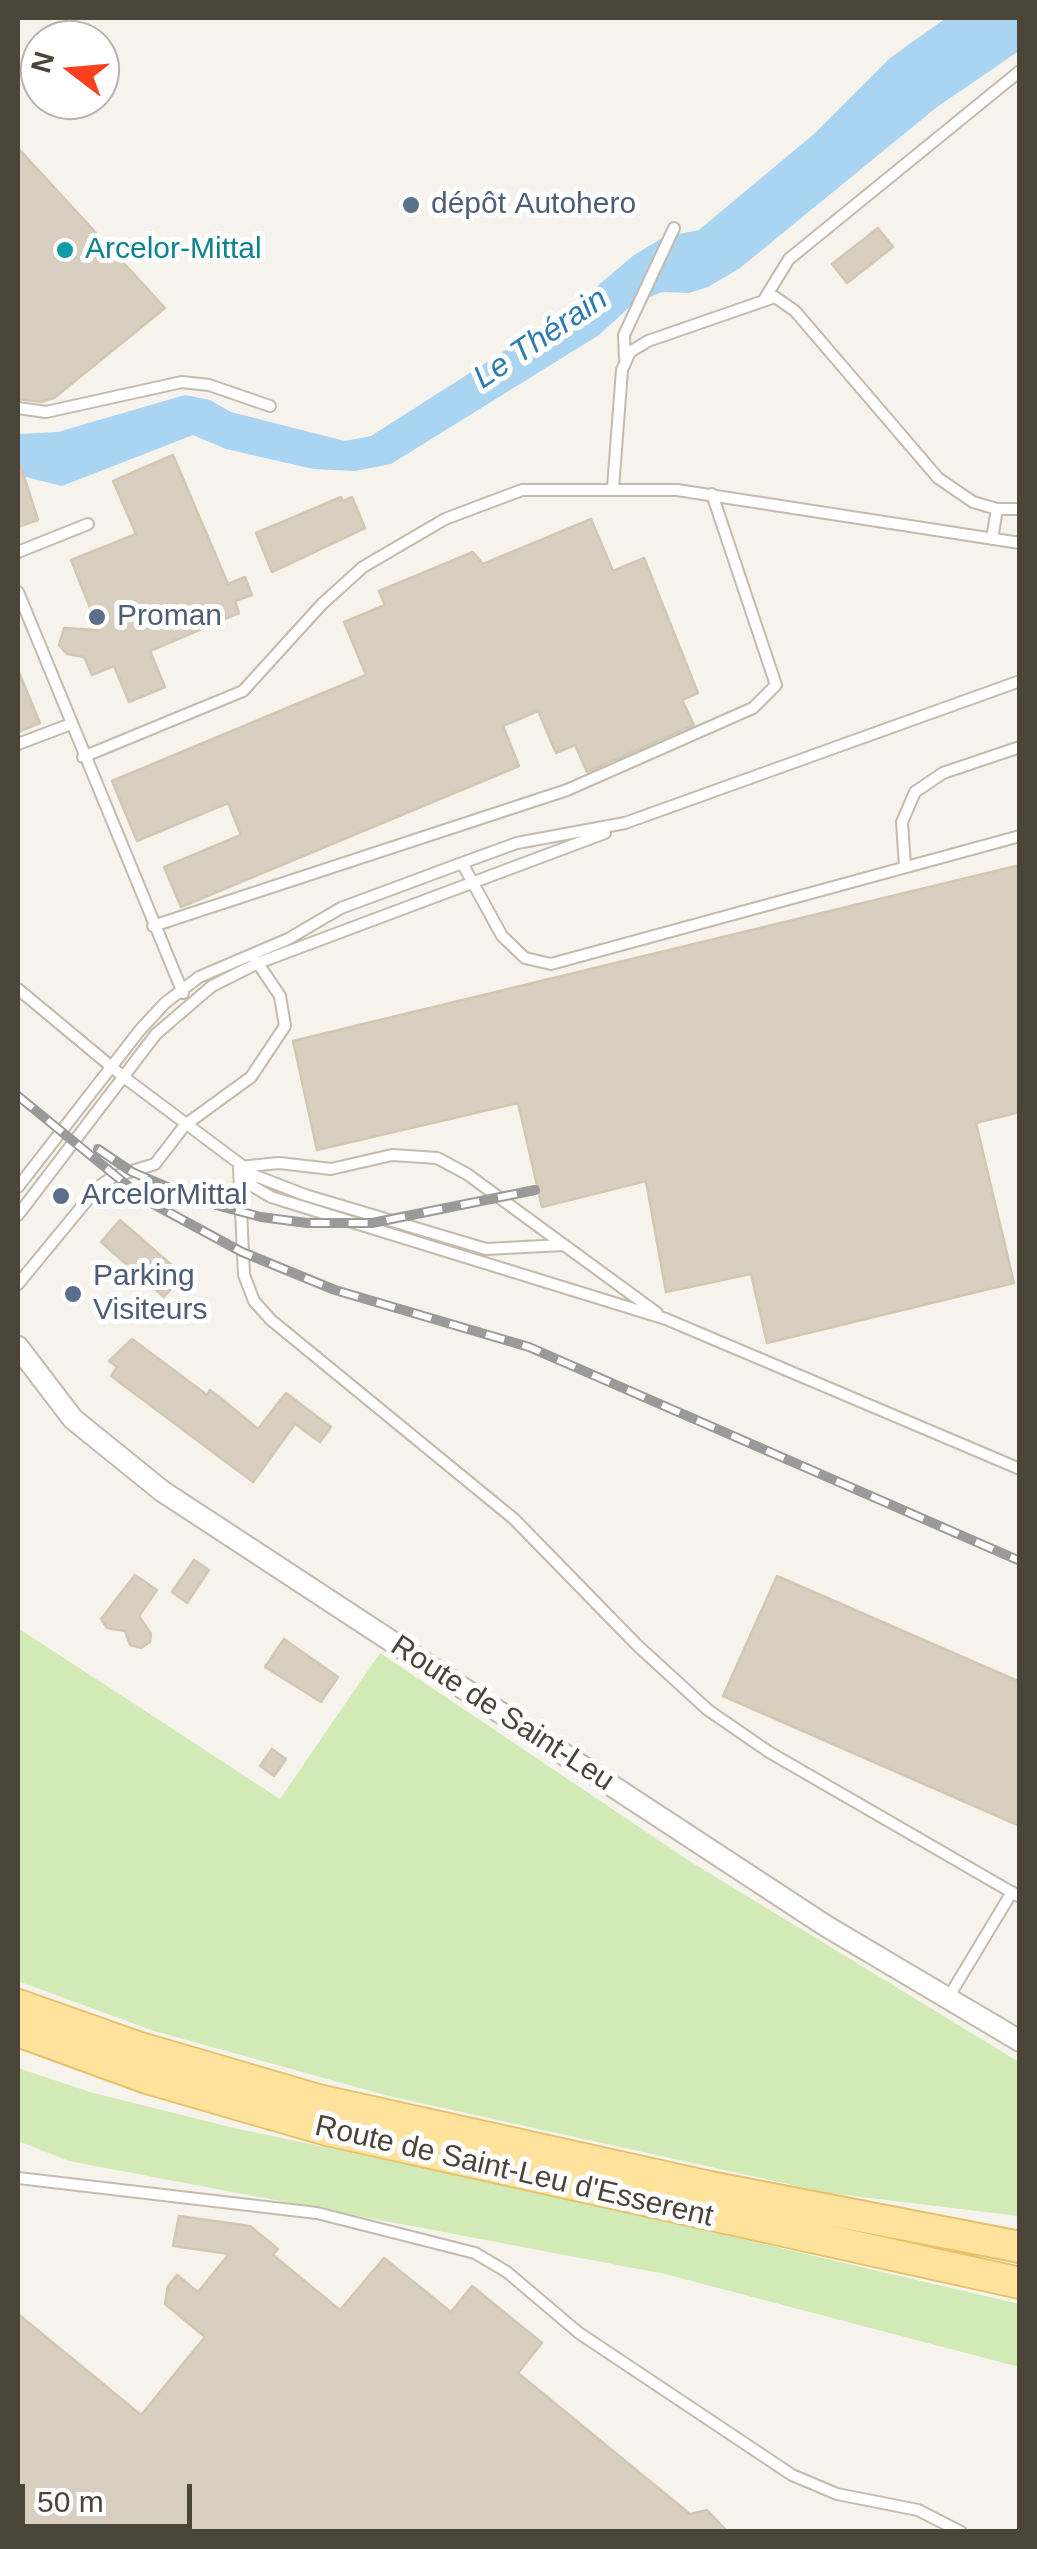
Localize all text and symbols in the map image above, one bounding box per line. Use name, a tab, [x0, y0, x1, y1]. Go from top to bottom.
north arrow	[20, 20, 120, 120]
text: N	[25, 48, 60, 76]
place label: dépôt Autohero	[431, 187, 636, 223]
marker: dépôt Autohero	[400, 194, 422, 216]
place label: Arcelor-Mittal	[85, 232, 262, 268]
marker: Arcelor-Mittal	[54, 239, 76, 261]
water label: Le Thérain	[467, 280, 615, 398]
place label: Proman	[117, 599, 222, 635]
marker: Proman	[86, 606, 108, 628]
place label: ArcelorMittal	[81, 1178, 248, 1214]
marker: ArcelorMittal	[50, 1185, 72, 1207]
place label: Parking Visiteurs	[93, 1259, 207, 1330]
marker: Parking Visiteurs	[62, 1283, 84, 1305]
street label: Route de Saint-Leu	[384, 1629, 620, 1799]
street label: Route de Saint-Leu d'Esserent	[311, 2109, 717, 2235]
scale bar	[25, 2464, 198, 2526]
text: 50 m	[37, 2485, 104, 2518]

